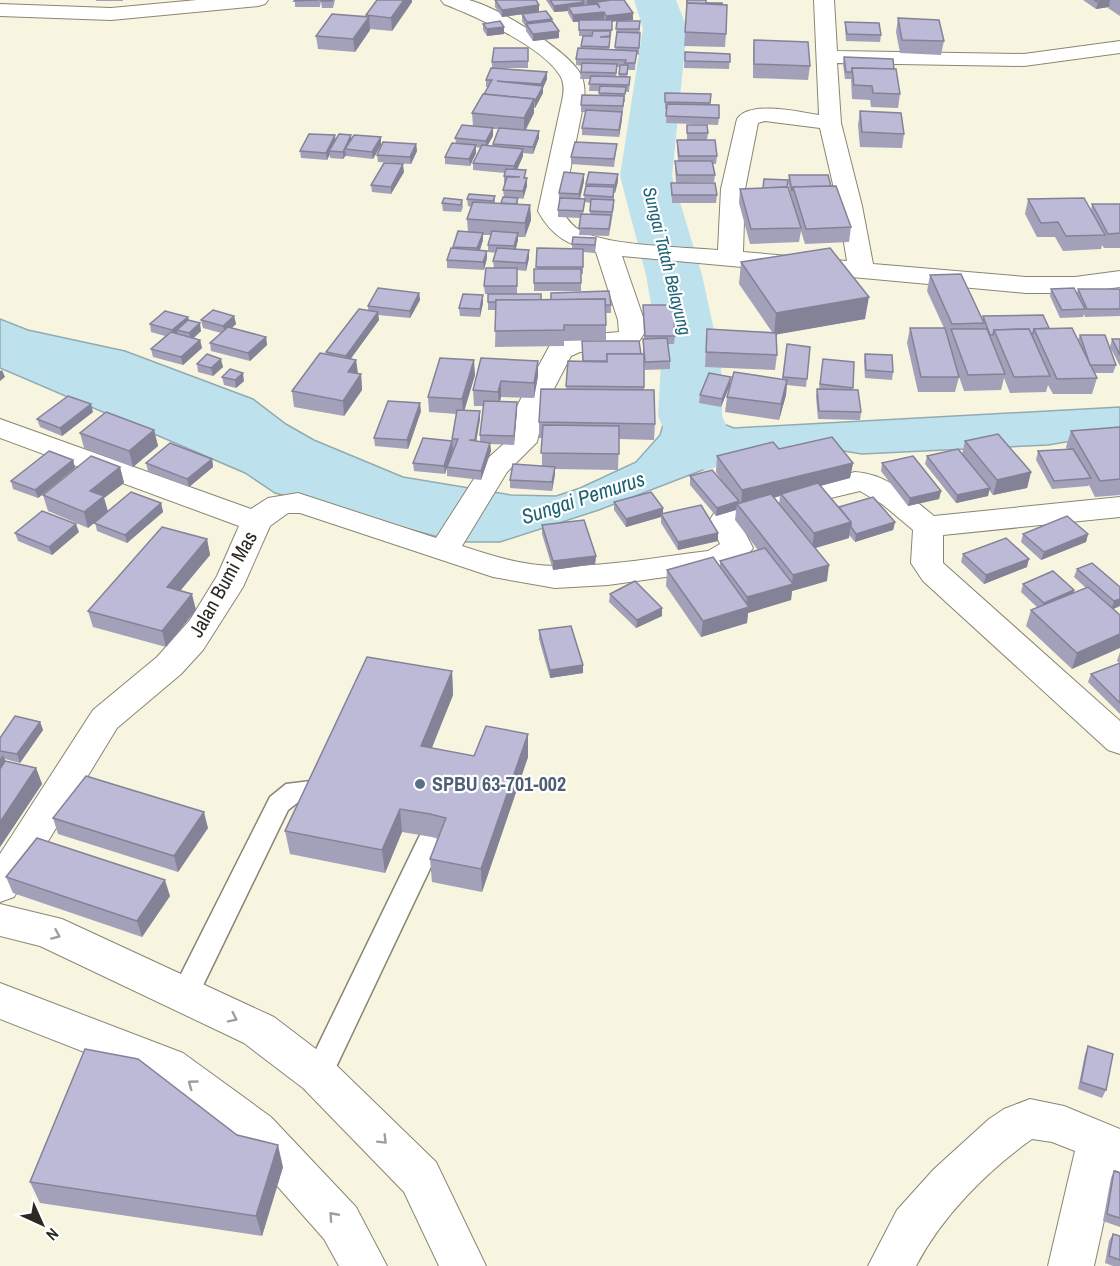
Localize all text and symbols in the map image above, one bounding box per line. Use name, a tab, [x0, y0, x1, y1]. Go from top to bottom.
water label: Sungai Tatah Belayung	[637, 184, 698, 338]
water label: Sungai Pemurus	[517, 464, 649, 531]
street label: Jalan Bumi Mas	[182, 526, 263, 642]
place label: SPBU 63-701-002	[432, 770, 566, 797]
marker: SPBU 63-701-002	[413, 777, 427, 791]
one-way arrow	[50, 928, 61, 940]
one-way arrow	[227, 1010, 238, 1022]
one-way arrow	[187, 1080, 198, 1091]
one-way arrow	[376, 1134, 387, 1144]
north arrow	[12, 1194, 72, 1254]
one-way arrow	[329, 1212, 340, 1223]
text: N	[41, 1223, 64, 1246]

